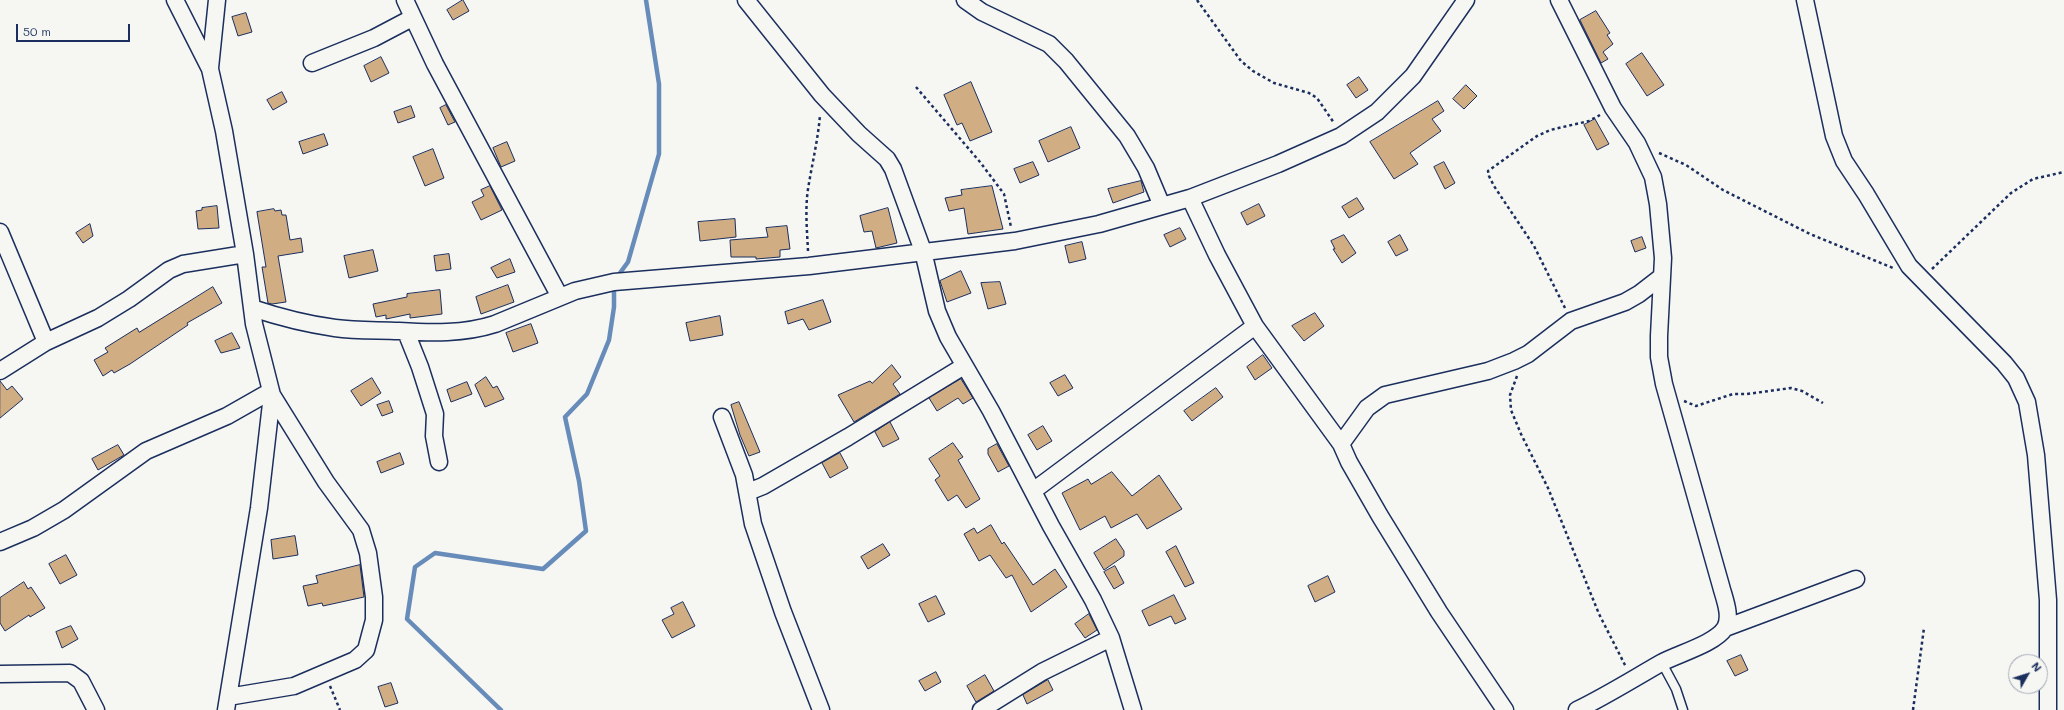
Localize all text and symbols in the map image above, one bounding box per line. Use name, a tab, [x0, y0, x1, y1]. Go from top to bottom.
scale bar	[18, 16, 132, 42]
text: 50 m	[23, 23, 51, 39]
north arrow	[2008, 654, 2048, 694]
text: N	[2028, 659, 2045, 675]

